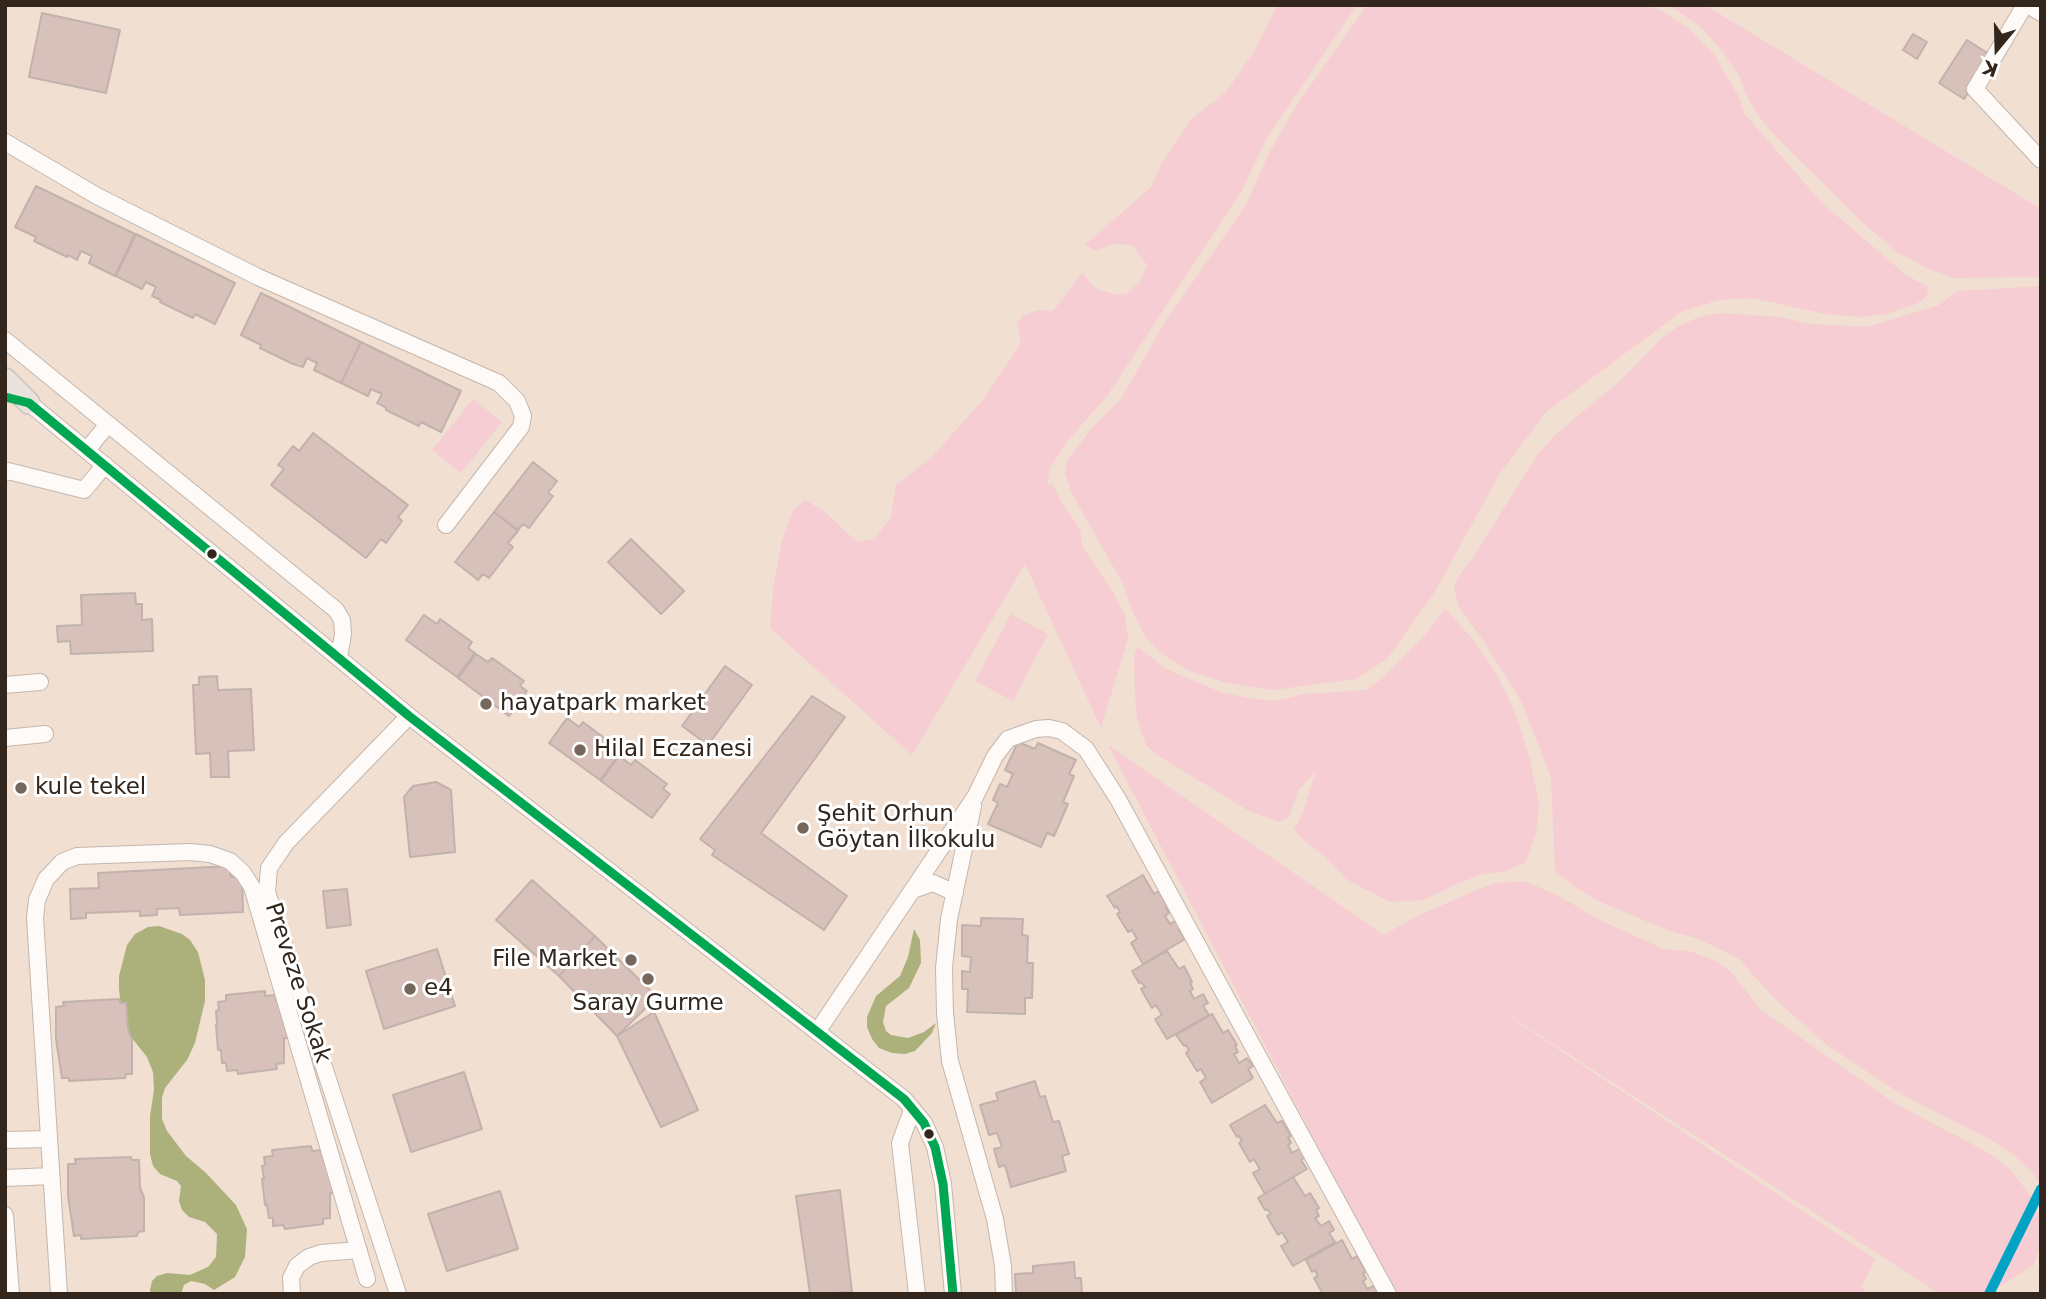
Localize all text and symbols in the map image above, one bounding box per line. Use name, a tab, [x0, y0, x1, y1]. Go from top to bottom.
north arrow	[1962, 14, 2032, 84]
text: K	[1980, 56, 2001, 82]
unlabelled marker	[205, 547, 219, 561]
place label: hayatpark market	[500, 690, 706, 718]
marker: hayatpark market	[478, 696, 494, 712]
place label: Hilal Eczanesi	[594, 736, 752, 764]
marker: Hilal Eczanesi	[572, 742, 588, 758]
place label: kule tekel	[35, 774, 146, 802]
marker: kule tekel	[13, 780, 29, 796]
place label: Şehit Orhun Göytan İlkokulu	[817, 801, 995, 855]
marker: Şehit Orhun Göytan İlkokulu	[795, 820, 811, 836]
street label: Preveze Sokak	[258, 899, 336, 1067]
place label: File Market	[492, 946, 617, 974]
marker: File Market	[623, 952, 639, 968]
marker: Saray Gurme	[640, 971, 656, 987]
place label: e4	[424, 975, 453, 1003]
marker: e4	[402, 981, 418, 997]
place label: Saray Gurme	[572, 990, 724, 1018]
unlabelled marker	[922, 1127, 936, 1141]

